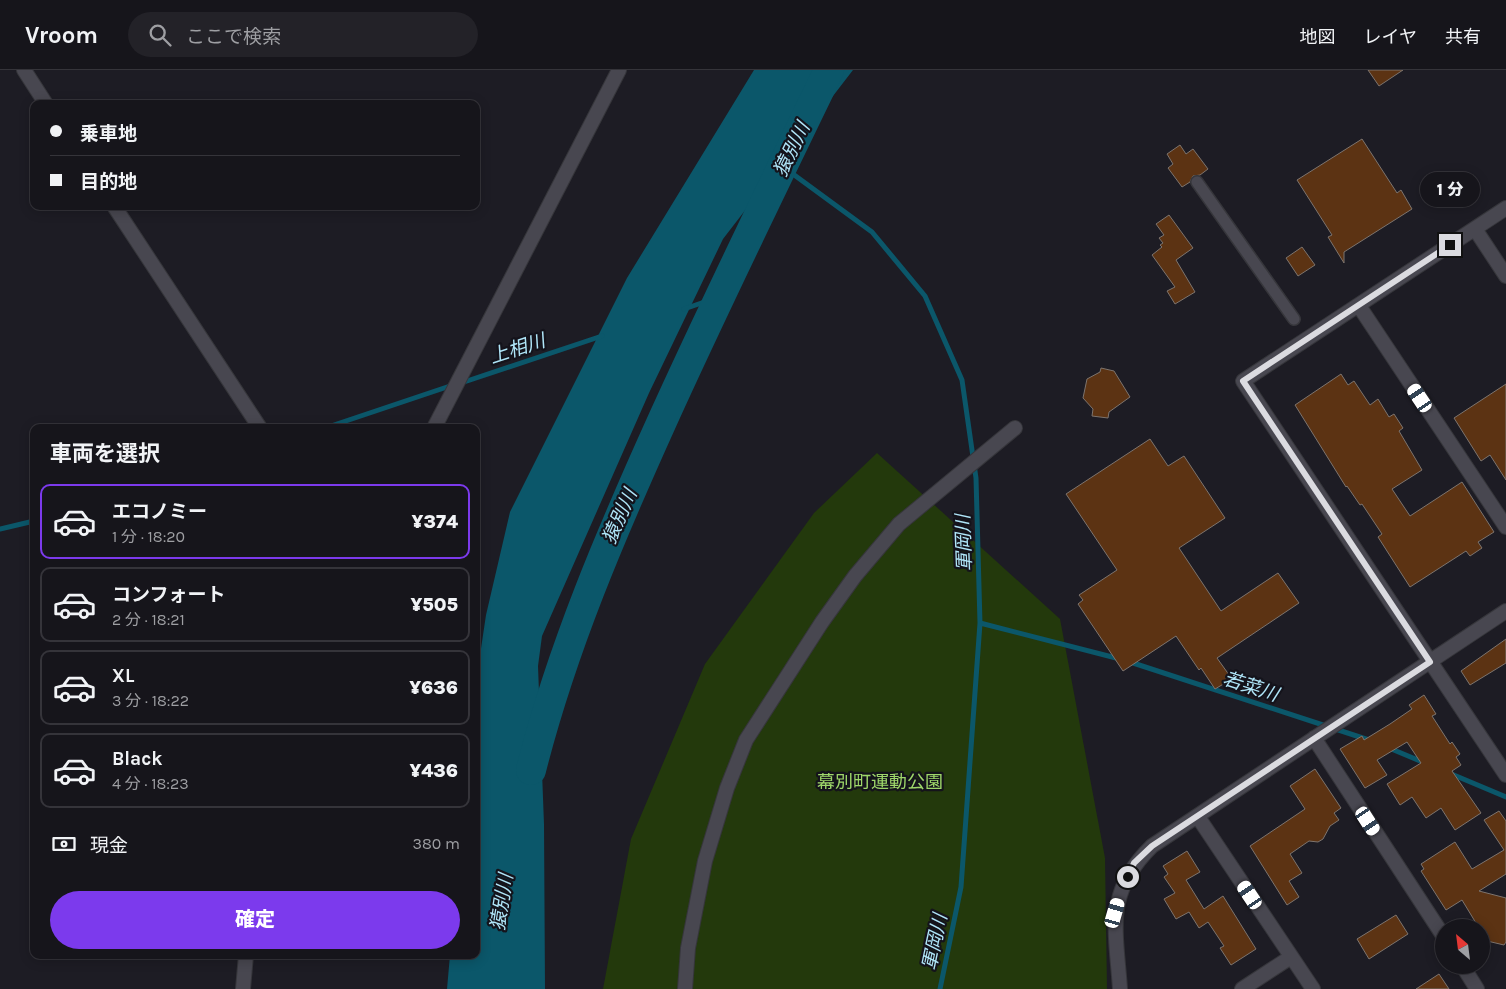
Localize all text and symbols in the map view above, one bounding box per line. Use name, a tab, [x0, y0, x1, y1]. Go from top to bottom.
search box	[128, 12, 478, 57]
text: Vroom	[25, 21, 98, 49]
icon: search	[146, 21, 174, 49]
text: ここで検索	[186, 26, 281, 48]
text: 地図	[1300, 26, 1336, 48]
text: レイヤ	[1364, 26, 1417, 48]
text: 共有	[1445, 26, 1481, 48]
water label: 猿別川	[770, 117, 815, 180]
text: 乗車地	[80, 123, 137, 145]
text: 目的地	[80, 171, 137, 193]
callout: 1 分	[1420, 172, 1480, 208]
text: 1 分	[1437, 180, 1463, 199]
route end	[1439, 234, 1461, 256]
water label: 上相川	[487, 329, 550, 368]
car	[1405, 381, 1434, 415]
text: 車両を選択	[50, 441, 160, 467]
water label: 猿別川	[598, 484, 642, 547]
icon: car	[52, 499, 97, 544]
text: エコノミー	[112, 501, 207, 523]
text: ¥374	[412, 511, 458, 533]
water label: 軍岡川	[952, 512, 976, 572]
text: 1 分 · 18:20	[112, 527, 185, 546]
icon: car	[52, 582, 97, 627]
text: コンフォート	[112, 584, 225, 606]
text: ¥505	[410, 594, 458, 616]
text: 2 分 · 18:21	[112, 610, 185, 629]
icon: car	[52, 665, 97, 710]
text: XL	[112, 665, 134, 687]
water label: 若菜川	[1220, 668, 1283, 707]
text: ¥636	[409, 677, 458, 699]
text: 3 分 · 18:22	[112, 691, 189, 710]
icon: car	[52, 748, 97, 793]
text: Black	[112, 748, 163, 770]
text: ¥436	[409, 760, 458, 782]
park label: 幕別町運動公園	[817, 771, 943, 793]
text: 4 分 · 18:23	[112, 774, 189, 793]
car	[1353, 804, 1382, 838]
icon: cash	[50, 830, 78, 858]
text: 380 m	[412, 834, 460, 853]
text: 現金	[90, 835, 128, 857]
route start	[1117, 866, 1139, 888]
water label: 猿別川	[487, 870, 518, 932]
car	[1235, 878, 1264, 912]
button: 確定	[50, 891, 460, 949]
car	[1103, 897, 1126, 929]
water label: 軍岡川	[918, 910, 952, 972]
north arrow	[1435, 919, 1490, 974]
map controls	[1435, 919, 1490, 974]

